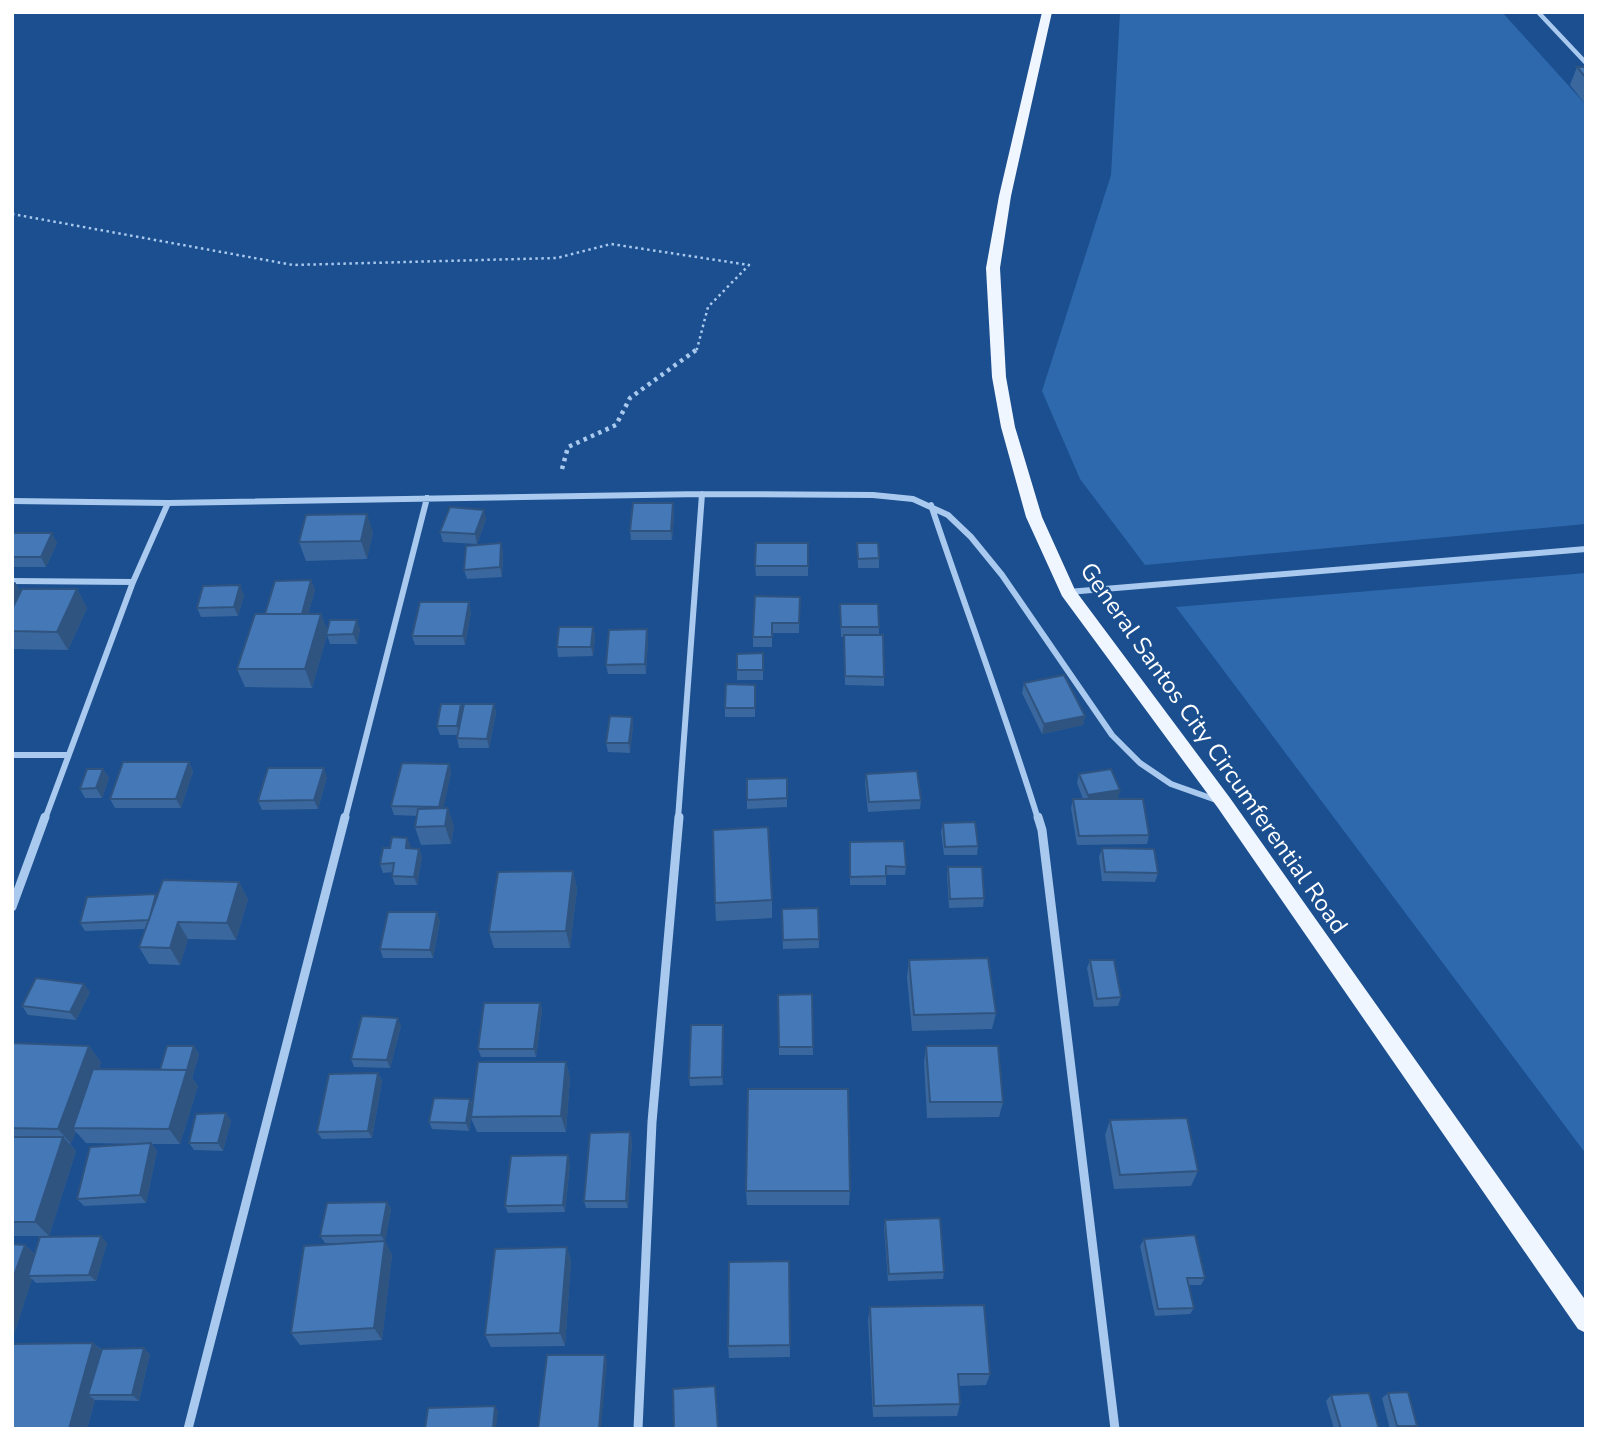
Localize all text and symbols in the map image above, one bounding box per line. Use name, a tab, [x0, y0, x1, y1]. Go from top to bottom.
street label: General Santos City Circumferential Road	[1073, 556, 1355, 940]

